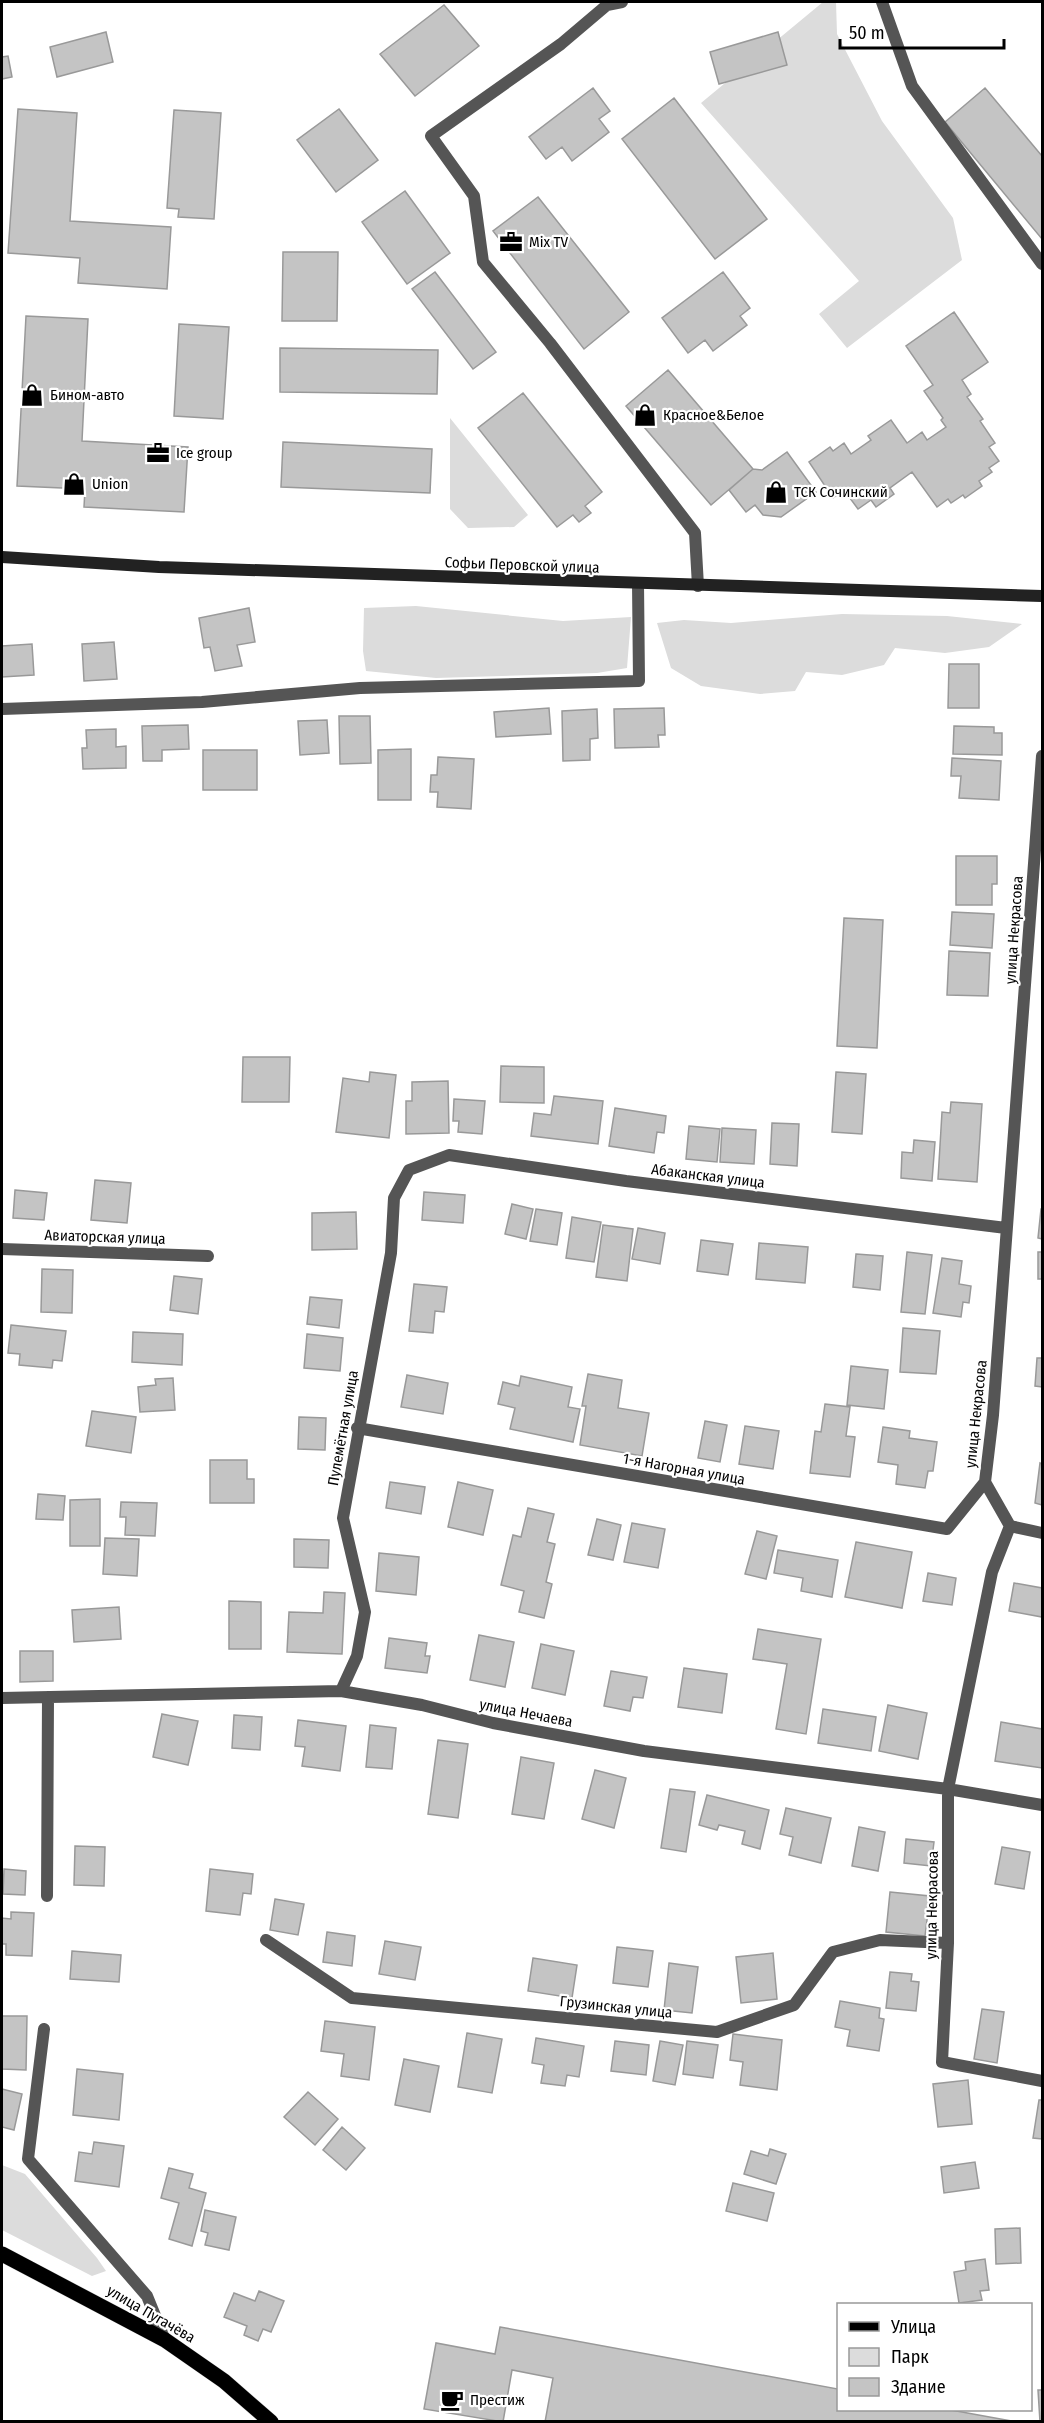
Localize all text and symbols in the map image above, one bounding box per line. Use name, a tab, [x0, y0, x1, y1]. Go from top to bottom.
scale bar	[840, 12, 1004, 50]
text: 50 m	[849, 22, 885, 44]
office icon: Mix TV	[498, 229, 524, 255]
place label: Mix TV	[529, 233, 568, 251]
shop icon: Бином-авто	[19, 382, 45, 408]
place label: Бином-авто	[50, 386, 125, 404]
shop icon: Красное&Белое	[632, 402, 658, 428]
place label: Красное&Белое	[663, 406, 764, 424]
office icon: Ice group	[145, 440, 171, 466]
place label: Ice group	[176, 444, 233, 462]
shop icon: Union	[61, 471, 87, 497]
place label: Union	[92, 475, 128, 493]
shop icon: ТСК Сочинский	[763, 479, 789, 505]
place label: ТСК Сочинский	[794, 483, 888, 501]
street label: Софьи Перовской улица	[444, 553, 600, 577]
street label: улица Некрасова	[1001, 875, 1027, 985]
street label: Абаканская улица	[650, 1160, 766, 1192]
street label: Авиаторская улица	[44, 1226, 166, 1248]
street label: улица Некрасова	[961, 1359, 991, 1469]
street label: Пулемётная улица	[324, 1369, 362, 1487]
street label: 1-я Нагорная улица	[621, 1449, 747, 1489]
street label: улица Нечаева	[478, 1695, 574, 1731]
street label: улица Некрасова	[922, 1851, 942, 1959]
street label: Грузинская улица	[559, 1992, 673, 2022]
street label: улица Пугачёва	[104, 2281, 198, 2347]
legend	[837, 2303, 1032, 2411]
text: Улица	[890, 2316, 936, 2338]
text: Парк	[891, 2346, 929, 2368]
text: Здание	[891, 2376, 946, 2398]
cafe icon: Престиж	[439, 2387, 465, 2413]
place label: Престиж	[470, 2391, 525, 2409]

